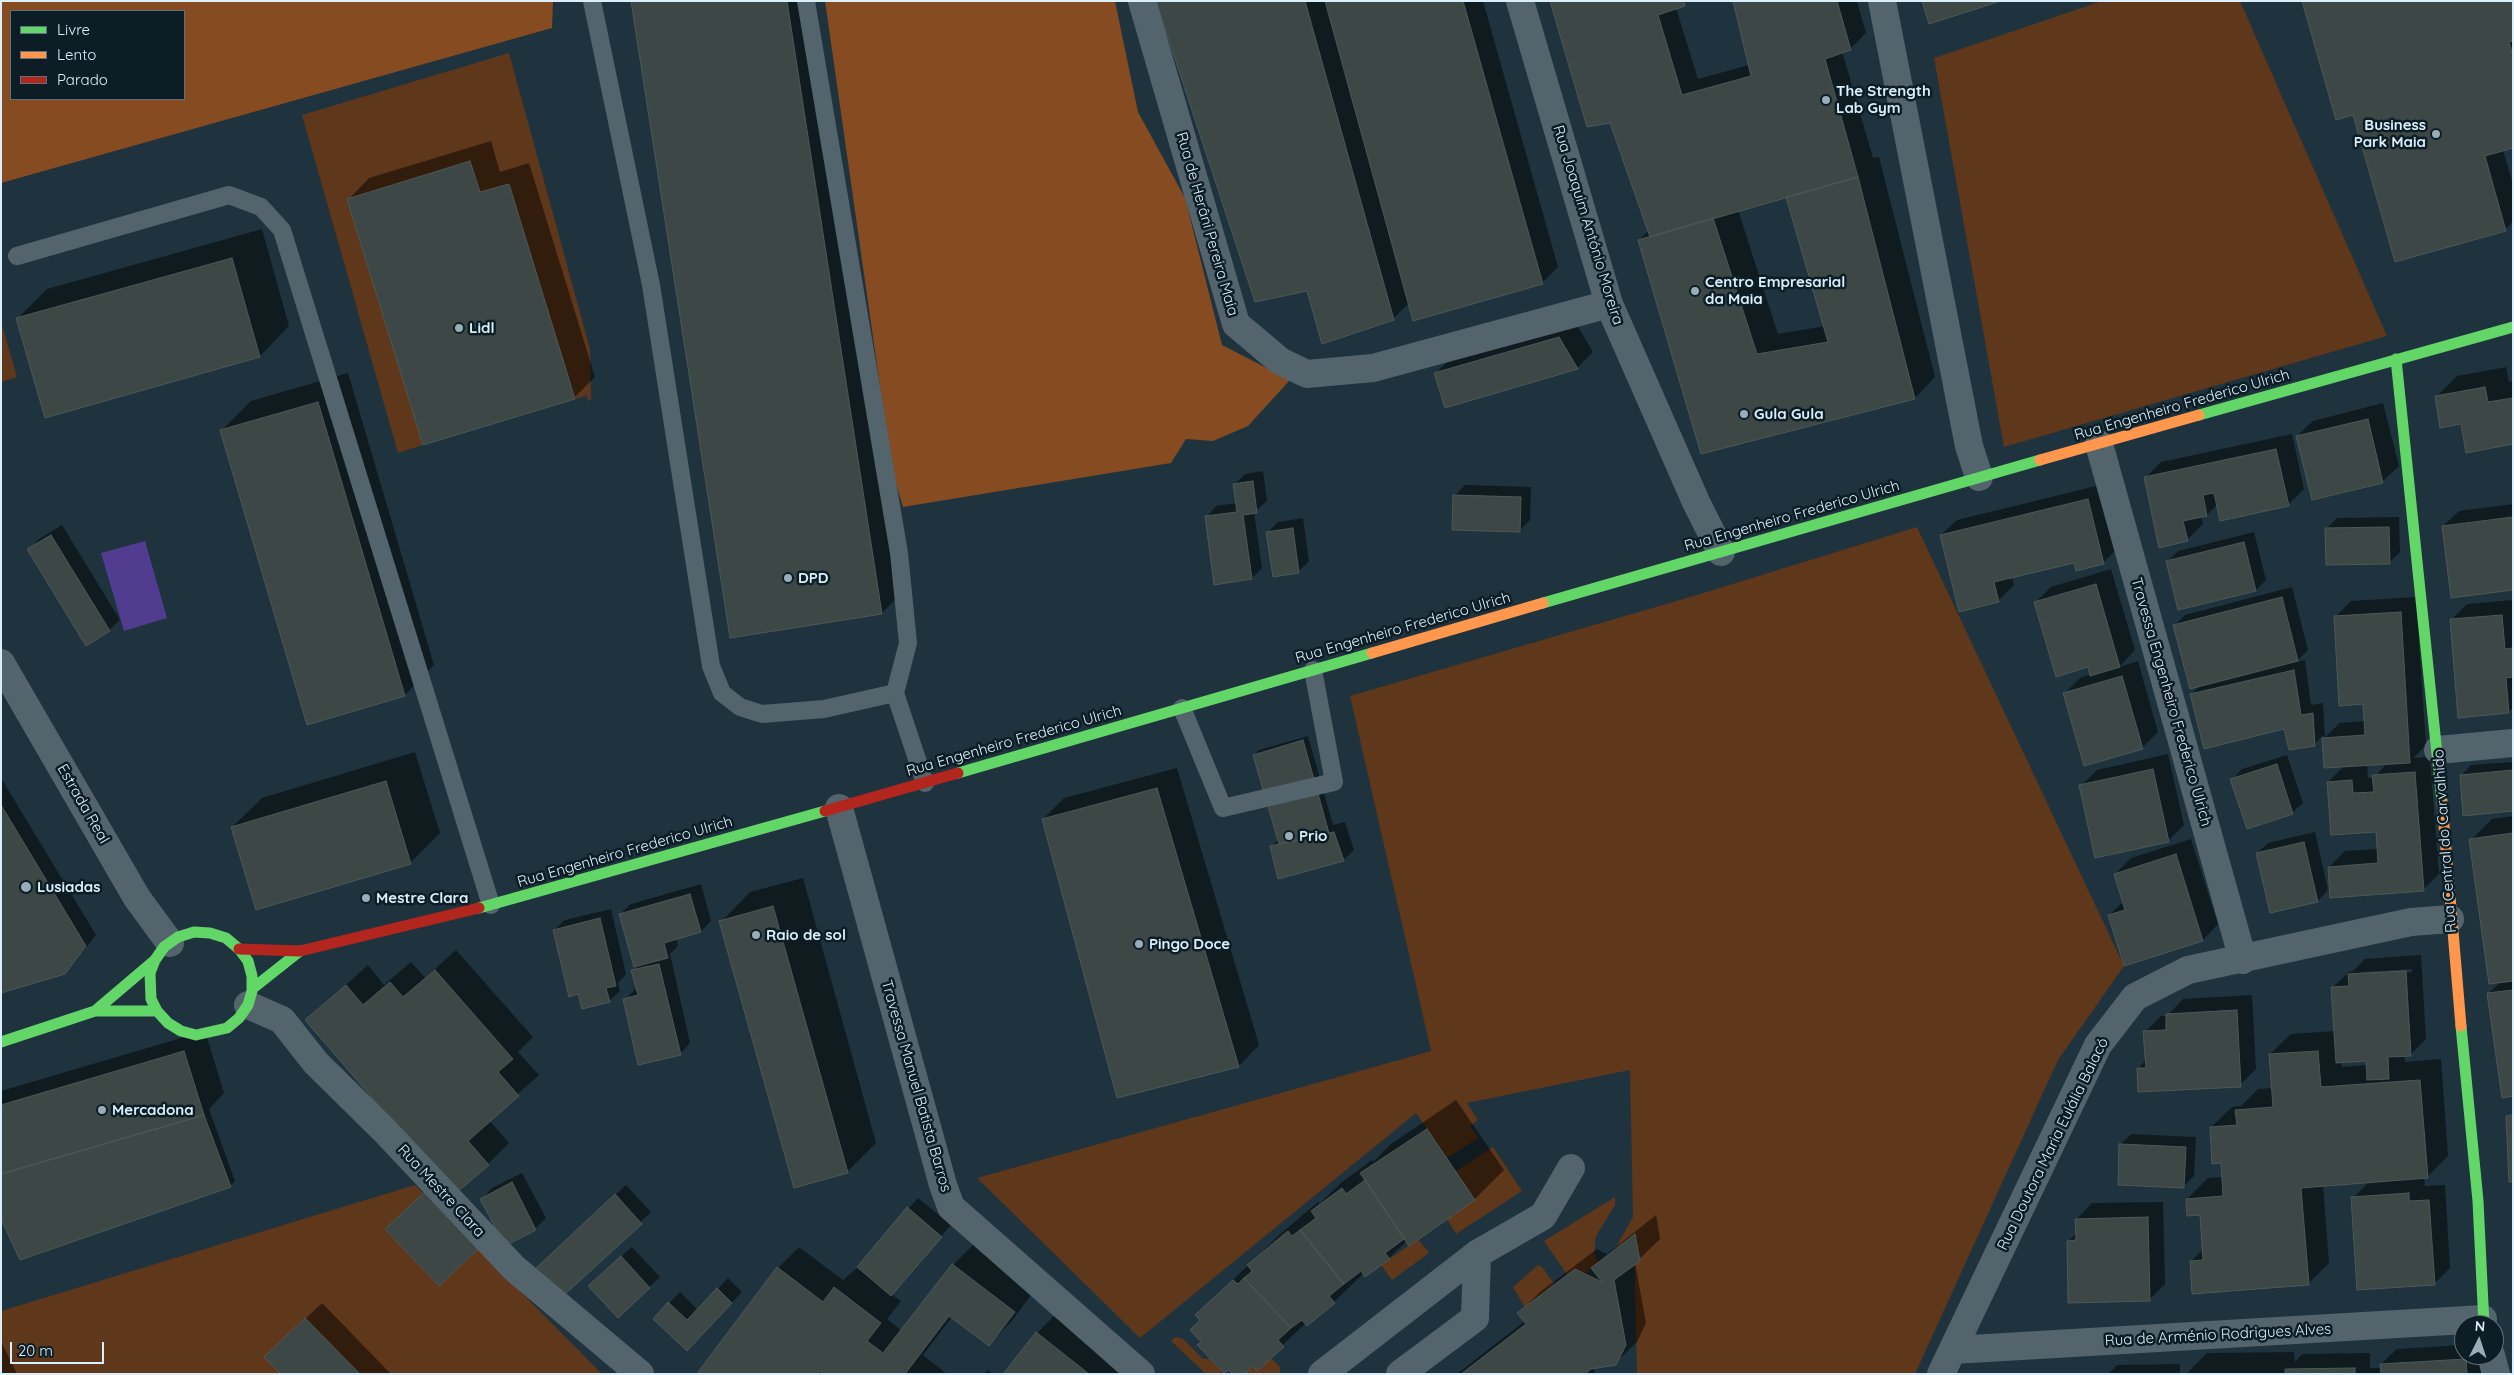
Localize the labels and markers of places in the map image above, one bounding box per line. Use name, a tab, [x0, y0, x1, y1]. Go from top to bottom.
place label: The Strength Lab Gym	[1836, 82, 1931, 117]
marker: The Strength Lab Gym	[1820, 94, 1832, 106]
place label: Business Park Maia	[2354, 116, 2426, 151]
marker: Business Park Maia	[2430, 128, 2442, 140]
place label: Centro Empresarial da Maia	[1705, 273, 1845, 308]
marker: Centro Empresarial da Maia	[1689, 285, 1701, 297]
place label: Lidl	[469, 319, 494, 337]
marker: Lidl	[453, 322, 465, 334]
place label: Gula Gula	[1754, 405, 1824, 423]
marker: Gula Gula	[1738, 408, 1750, 420]
place label: DPD	[798, 569, 828, 587]
marker: DPD	[782, 572, 794, 584]
place label: Prio	[1299, 827, 1327, 845]
marker: Prio	[1283, 830, 1295, 842]
place label: Lusiadas	[37, 878, 100, 896]
marker: Lusiadas	[19, 880, 33, 894]
place label: Mestre Clara	[376, 889, 468, 907]
marker: Mestre Clara	[360, 892, 372, 904]
place label: Raio de sol	[766, 926, 846, 944]
marker: Raio de sol	[750, 929, 762, 941]
place label: Pingo Doce	[1149, 935, 1230, 953]
marker: Pingo Doce	[1133, 938, 1145, 950]
place label: Mercadona	[112, 1101, 194, 1119]
marker: Mercadona	[96, 1104, 108, 1116]

